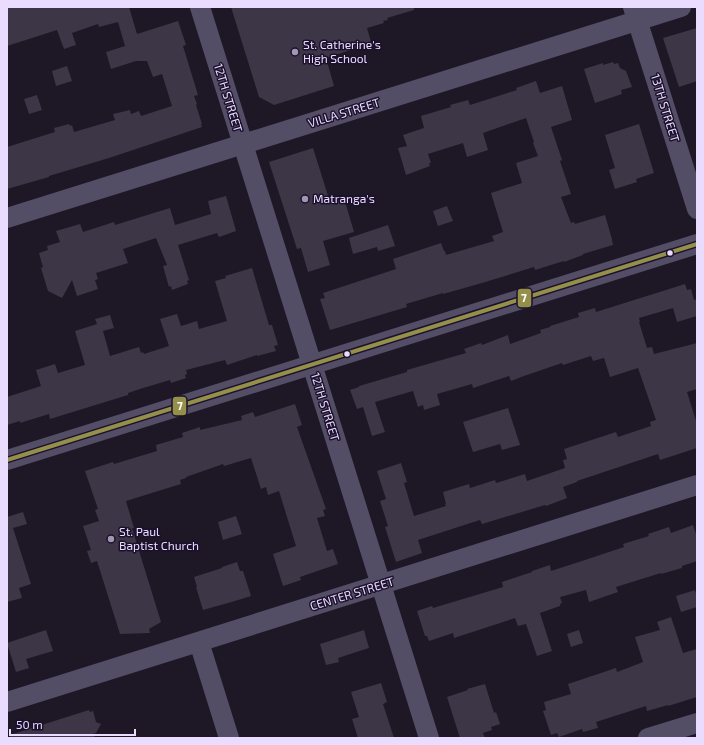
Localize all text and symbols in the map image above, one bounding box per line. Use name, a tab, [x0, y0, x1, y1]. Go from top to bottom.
place label: St. Catherine's High School	[303, 37, 381, 65]
marker: St. Catherine's High School	[290, 47, 300, 57]
street label: 12TH STREET	[212, 62, 246, 134]
street label: 13TH STREET	[649, 72, 683, 144]
street label: VILLA STREET	[306, 95, 381, 130]
place label: Matranga's	[313, 191, 375, 205]
marker: Matranga's	[300, 194, 310, 204]
unlabelled marker	[665, 248, 675, 258]
line badge: 7	[517, 288, 532, 308]
text: 7	[521, 291, 527, 304]
unlabelled marker	[342, 349, 352, 359]
street label: 12TH STREET	[309, 371, 343, 443]
line badge: 7	[172, 396, 187, 416]
text: 7	[177, 399, 183, 412]
place label: St. Paul Baptist Church	[119, 524, 199, 552]
marker: St. Paul Baptist Church	[106, 534, 116, 544]
street label: CENTER STREET	[308, 574, 396, 613]
scale bar	[10, 711, 135, 737]
text: 50 m	[16, 717, 43, 731]

